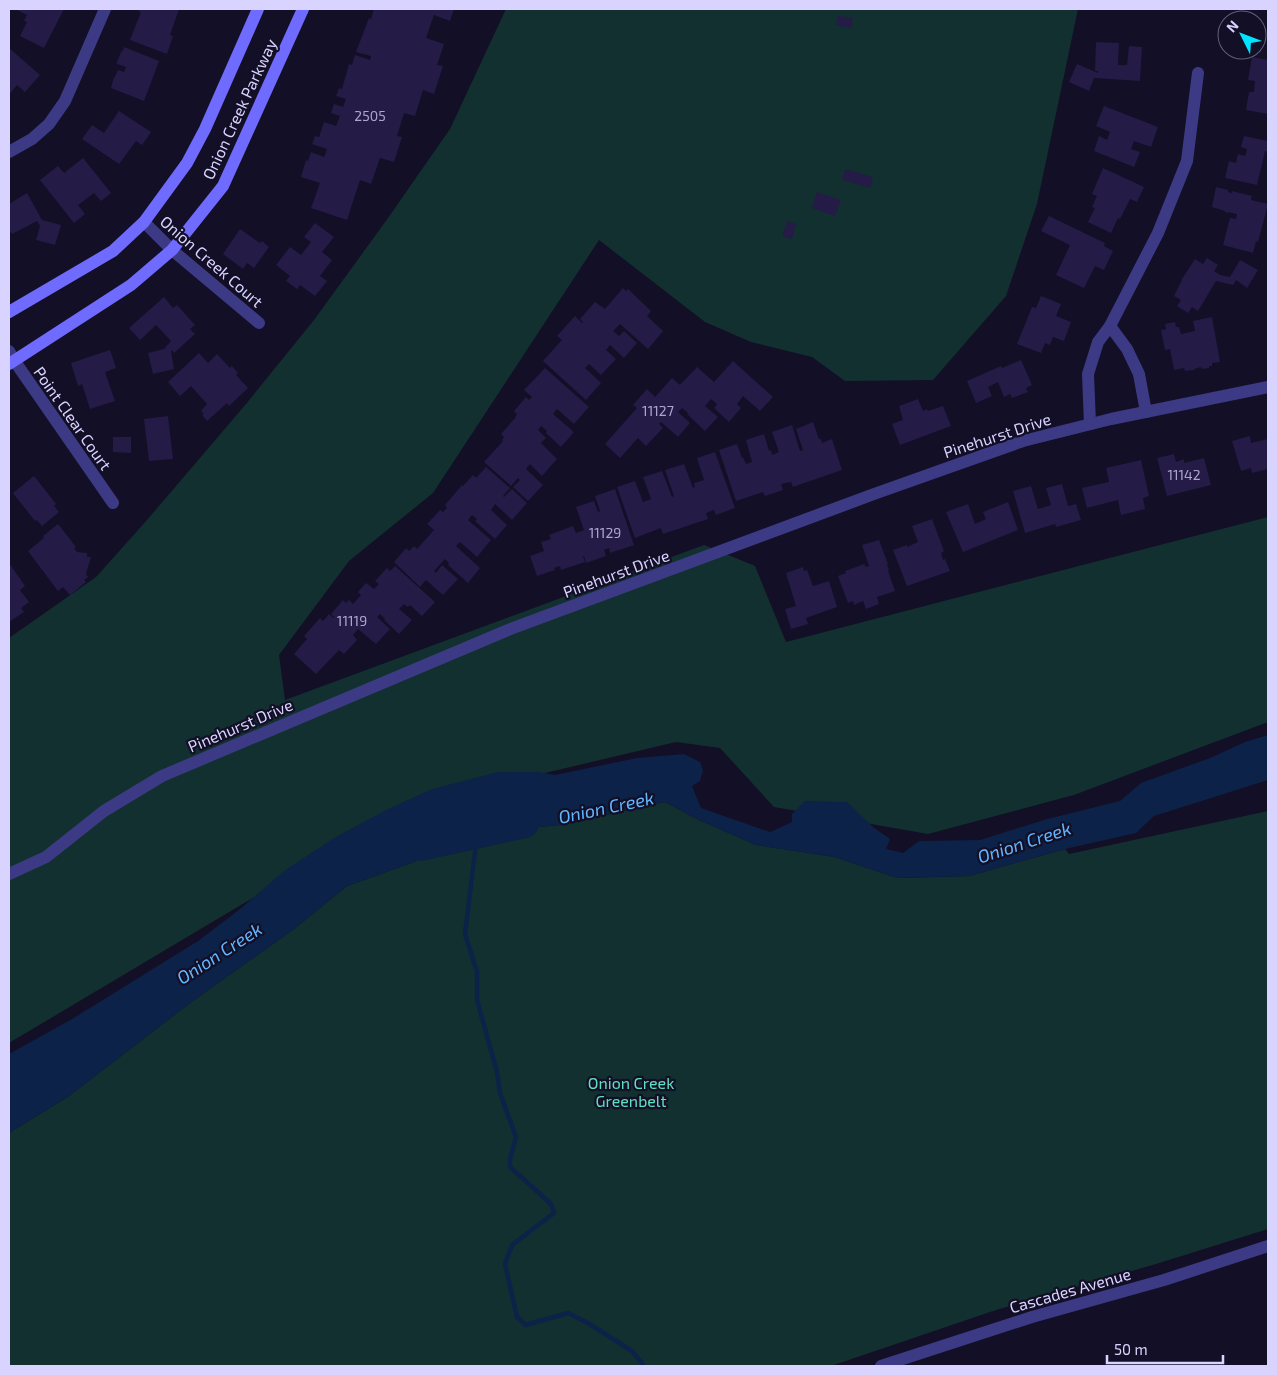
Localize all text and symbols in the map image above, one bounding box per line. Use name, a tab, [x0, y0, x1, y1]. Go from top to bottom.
north arrow	[1217, 10, 1267, 60]
text: N	[1222, 17, 1242, 35]
street label: Onion Creek Parkway	[198, 35, 280, 182]
house number: 2505	[354, 107, 386, 124]
street label: Onion Creek Court	[157, 211, 267, 311]
street label: Point Clear Court	[30, 363, 116, 473]
house number: 11127	[642, 402, 674, 419]
street label: Pinehurst Drive	[941, 409, 1053, 461]
house number: 11142	[1167, 466, 1201, 483]
house number: 11129	[589, 524, 621, 541]
street label: Pinehurst Drive	[560, 545, 672, 601]
house number: 11119	[337, 612, 367, 629]
street label: Pinehurst Drive	[185, 694, 295, 756]
water label: Onion Creek	[556, 786, 656, 828]
water label: Onion Creek	[974, 817, 1074, 867]
water label: Onion Creek	[172, 917, 266, 989]
park label: Onion Creek Greenbelt	[588, 1073, 674, 1110]
street label: Cascades Avenue	[1007, 1264, 1133, 1316]
scale bar	[1107, 1332, 1223, 1364]
text: 50 m	[1114, 1340, 1148, 1358]

